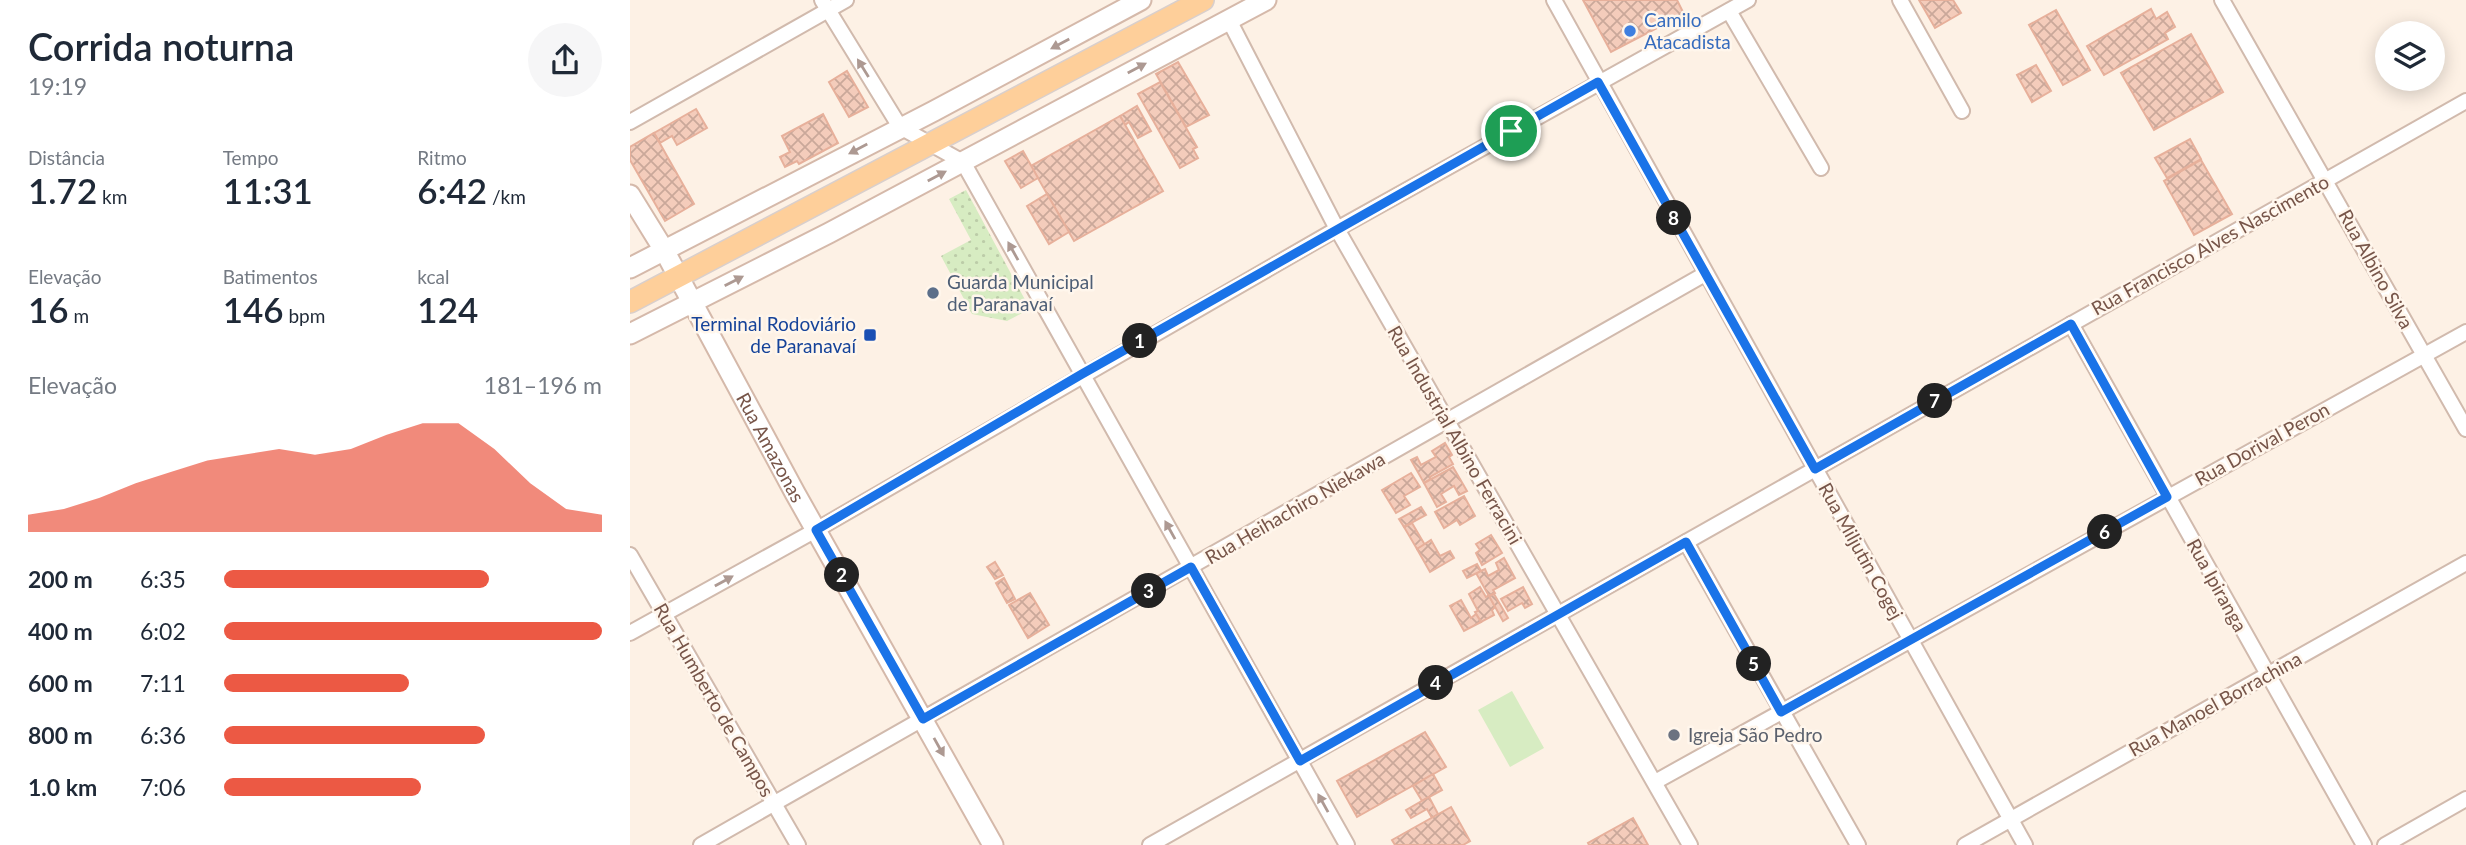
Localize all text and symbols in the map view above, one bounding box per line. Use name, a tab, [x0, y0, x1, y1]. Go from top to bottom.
place label: Camilo Atacadista	[1644, 8, 1731, 53]
map controls	[2375, 21, 2445, 91]
button: layers	[2375, 21, 2445, 91]
text: Corrida noturna	[28, 23, 294, 69]
button: share	[528, 23, 602, 97]
marker: Camilo Atacadista	[1622, 23, 1638, 39]
one-way arrow	[1050, 38, 1069, 50]
one-way arrow	[857, 59, 870, 78]
one-way arrow	[1127, 63, 1147, 75]
text: 19:19	[28, 72, 87, 100]
pin	[1481, 101, 1541, 161]
icon: arrive	[1492, 112, 1530, 150]
one-way arrow	[848, 144, 868, 155]
text: Distância	[28, 146, 105, 169]
text: Tempo	[223, 146, 279, 169]
text: Ritmo	[417, 146, 467, 169]
text: 1.72	[28, 169, 97, 211]
text: 11:31	[223, 169, 313, 211]
text: 6:42	[417, 169, 487, 211]
street label: Rua Francisco Alves Nascimento	[2087, 170, 2333, 320]
one-way arrow	[927, 171, 947, 183]
text: km	[97, 185, 127, 208]
text: /km	[487, 185, 526, 208]
pin: 8	[1656, 200, 1692, 235]
street label: Rua Albino Silva	[2334, 205, 2419, 332]
text: 8	[1668, 206, 1679, 229]
one-way arrow	[1007, 241, 1019, 260]
text: Elevação	[28, 265, 102, 288]
text: Batimentos	[223, 265, 318, 288]
text: kcal	[417, 265, 449, 288]
place label: Guarda Municipal de Paranavaí	[947, 270, 1094, 315]
one-way arrow	[724, 275, 744, 286]
marker: Guarda Municipal de Paranavaí	[925, 285, 941, 301]
text: 16	[28, 288, 69, 330]
text: 146	[223, 288, 284, 330]
text: 124	[417, 288, 478, 330]
text: m	[69, 304, 89, 327]
text: bpm	[284, 304, 325, 327]
place label: Terminal Rodoviário de Paranavaí	[691, 312, 857, 357]
street label: Rua Industrial Albino Ferracini	[1383, 321, 1528, 548]
pin: 1	[1122, 324, 1158, 358]
marker: Terminal Rodoviário de Paranavaí	[862, 327, 878, 343]
text: 1	[1134, 329, 1145, 352]
text: Elevação	[28, 371, 117, 399]
text: 181–196 m	[484, 371, 602, 399]
pin: 7	[1918, 384, 1952, 418]
street label: Rua Amazonas	[732, 388, 810, 506]
text: 7	[1929, 389, 1940, 412]
street label: Rua Dorival Peron	[2190, 397, 2333, 490]
street label: Rua Heihachiro Niekawa	[1201, 447, 1389, 569]
street label: Rua Miljutin Cogej	[1814, 478, 1909, 623]
pin: 6	[2088, 514, 2122, 550]
text: 6	[2099, 520, 2110, 543]
one-way arrow	[1164, 521, 1176, 540]
street label: Rua Ipiranga	[2182, 534, 2252, 635]
pin: 2	[824, 558, 860, 592]
text: 2	[836, 563, 847, 586]
text: 200 m	[28, 565, 93, 593]
text: 6:35	[140, 565, 186, 593]
pin: 3	[1132, 574, 1166, 608]
one-way arrow	[714, 575, 734, 587]
text: 3	[1143, 579, 1154, 602]
street label: Rua Humberto de Campos	[649, 599, 779, 801]
text: 400 m	[28, 617, 93, 645]
text: 6:02	[140, 617, 186, 645]
pin: 5	[1736, 646, 1772, 682]
street label: Rua Manoel Borrachina	[2124, 646, 2305, 761]
text: 5	[1748, 652, 1759, 675]
pin: 4	[1418, 666, 1454, 700]
text: 600 m	[28, 669, 93, 697]
text: 7:11	[140, 669, 186, 697]
text: 4	[1430, 671, 1441, 694]
text: 800 m	[28, 721, 93, 749]
text: 6:36	[140, 721, 186, 749]
place label: Igreja São Pedro	[1688, 723, 1822, 746]
marker: Igreja São Pedro	[1666, 727, 1682, 743]
one-way arrow	[933, 737, 945, 757]
text: 1.0 km	[28, 773, 97, 801]
text: 7:06	[140, 773, 186, 801]
one-way arrow	[1317, 793, 1329, 812]

